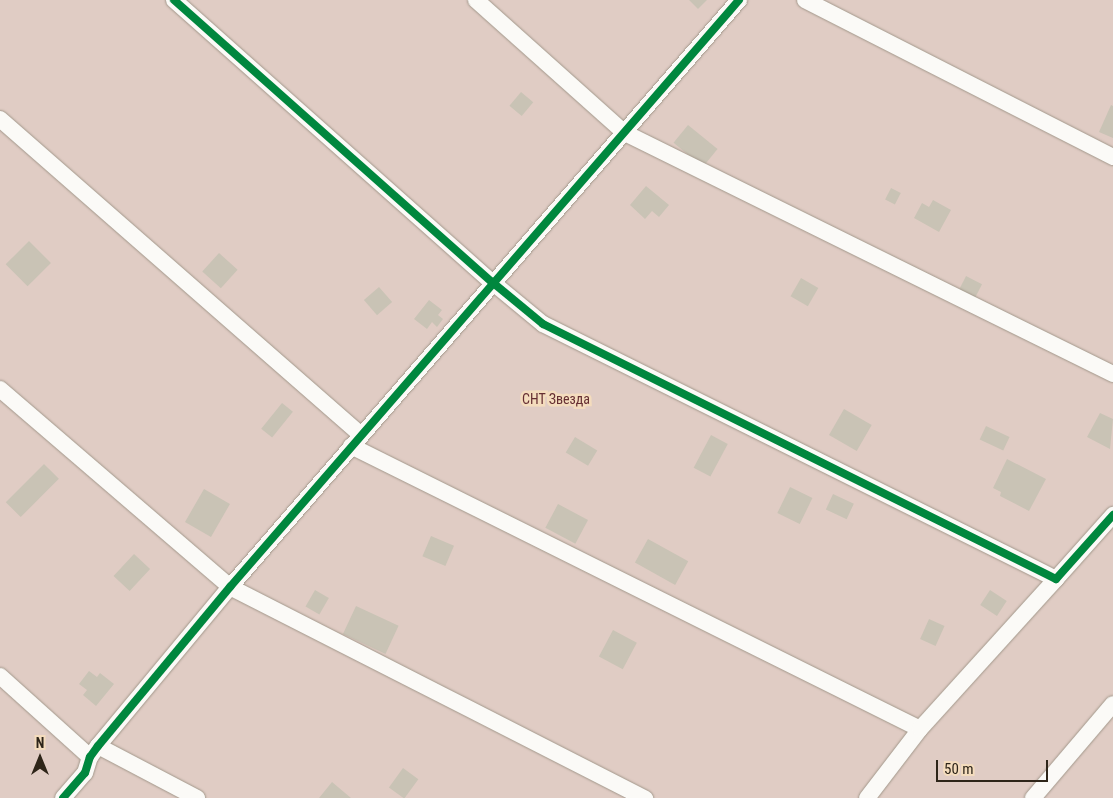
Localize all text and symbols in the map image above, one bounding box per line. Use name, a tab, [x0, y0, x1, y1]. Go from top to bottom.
park label: СНТ Звезда	[522, 391, 590, 407]
north arrow	[15, 733, 65, 783]
text: N	[36, 735, 44, 751]
scale bar	[938, 750, 1050, 782]
text: 50 m	[944, 760, 974, 778]

